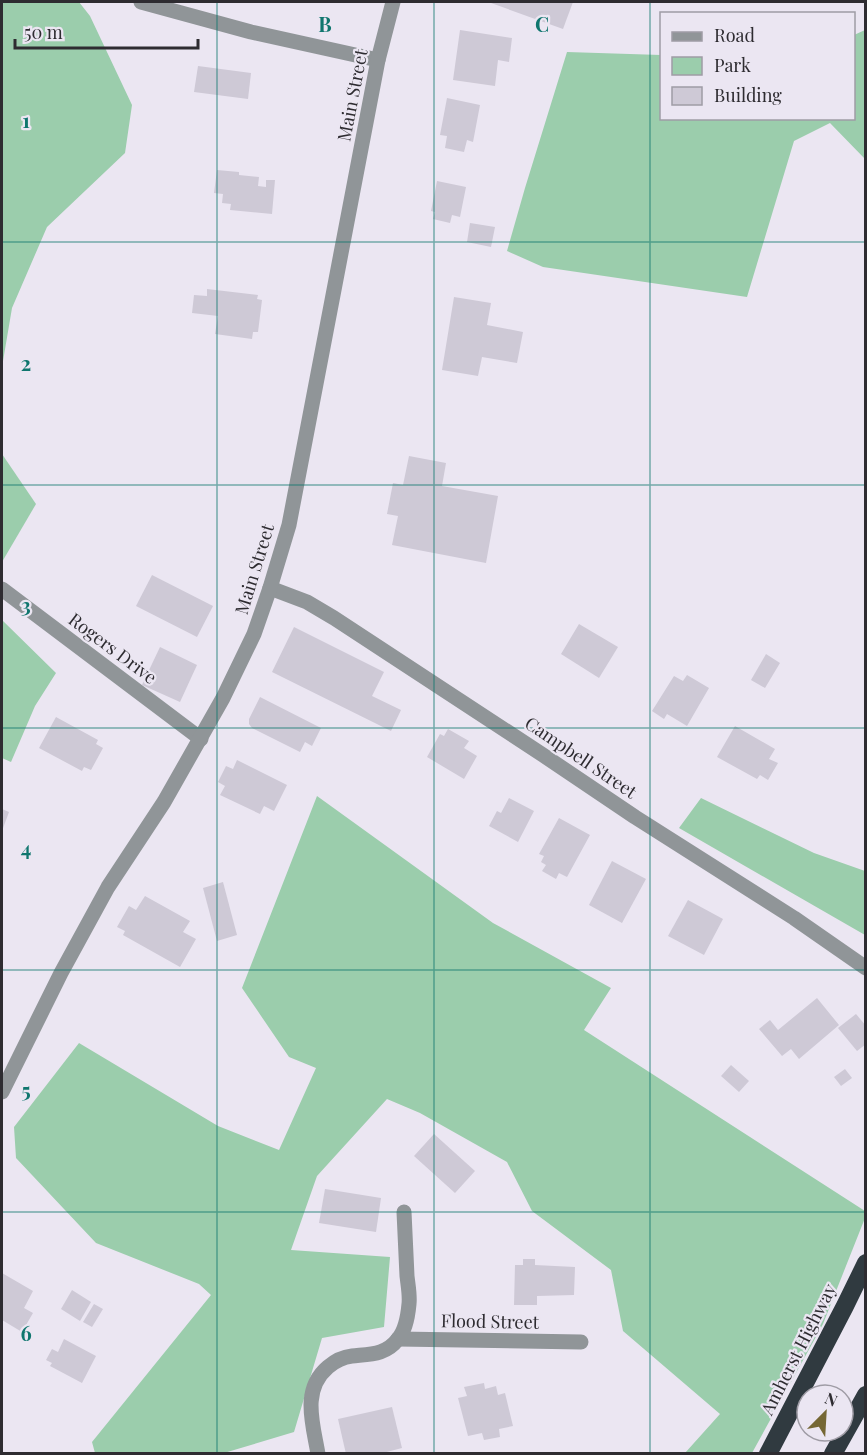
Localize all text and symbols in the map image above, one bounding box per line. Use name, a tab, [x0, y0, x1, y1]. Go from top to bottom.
text: B	[318, 10, 332, 37]
text: C	[535, 10, 549, 37]
scale bar	[15, 12, 198, 50]
legend	[660, 12, 855, 120]
text: 50 m	[24, 20, 63, 44]
text: Road	[714, 23, 755, 47]
street label: Main Street	[331, 46, 373, 143]
text: Park	[714, 53, 751, 77]
text: Building	[714, 83, 782, 107]
text: 1	[22, 106, 30, 133]
text: 2	[21, 349, 31, 376]
street label: Main Street	[229, 520, 279, 617]
text: 3	[21, 591, 31, 618]
street label: Rogers Drive	[64, 607, 162, 689]
street label: Campbell Street	[520, 711, 642, 804]
text: 4	[21, 834, 31, 861]
text: 5	[21, 1076, 31, 1103]
street label: Amherst Highway	[754, 1279, 841, 1420]
street label: Flood Street	[441, 1308, 540, 1334]
text: 6	[20, 1319, 32, 1346]
north arrow	[795, 1383, 855, 1443]
text: N	[822, 1387, 841, 1411]

